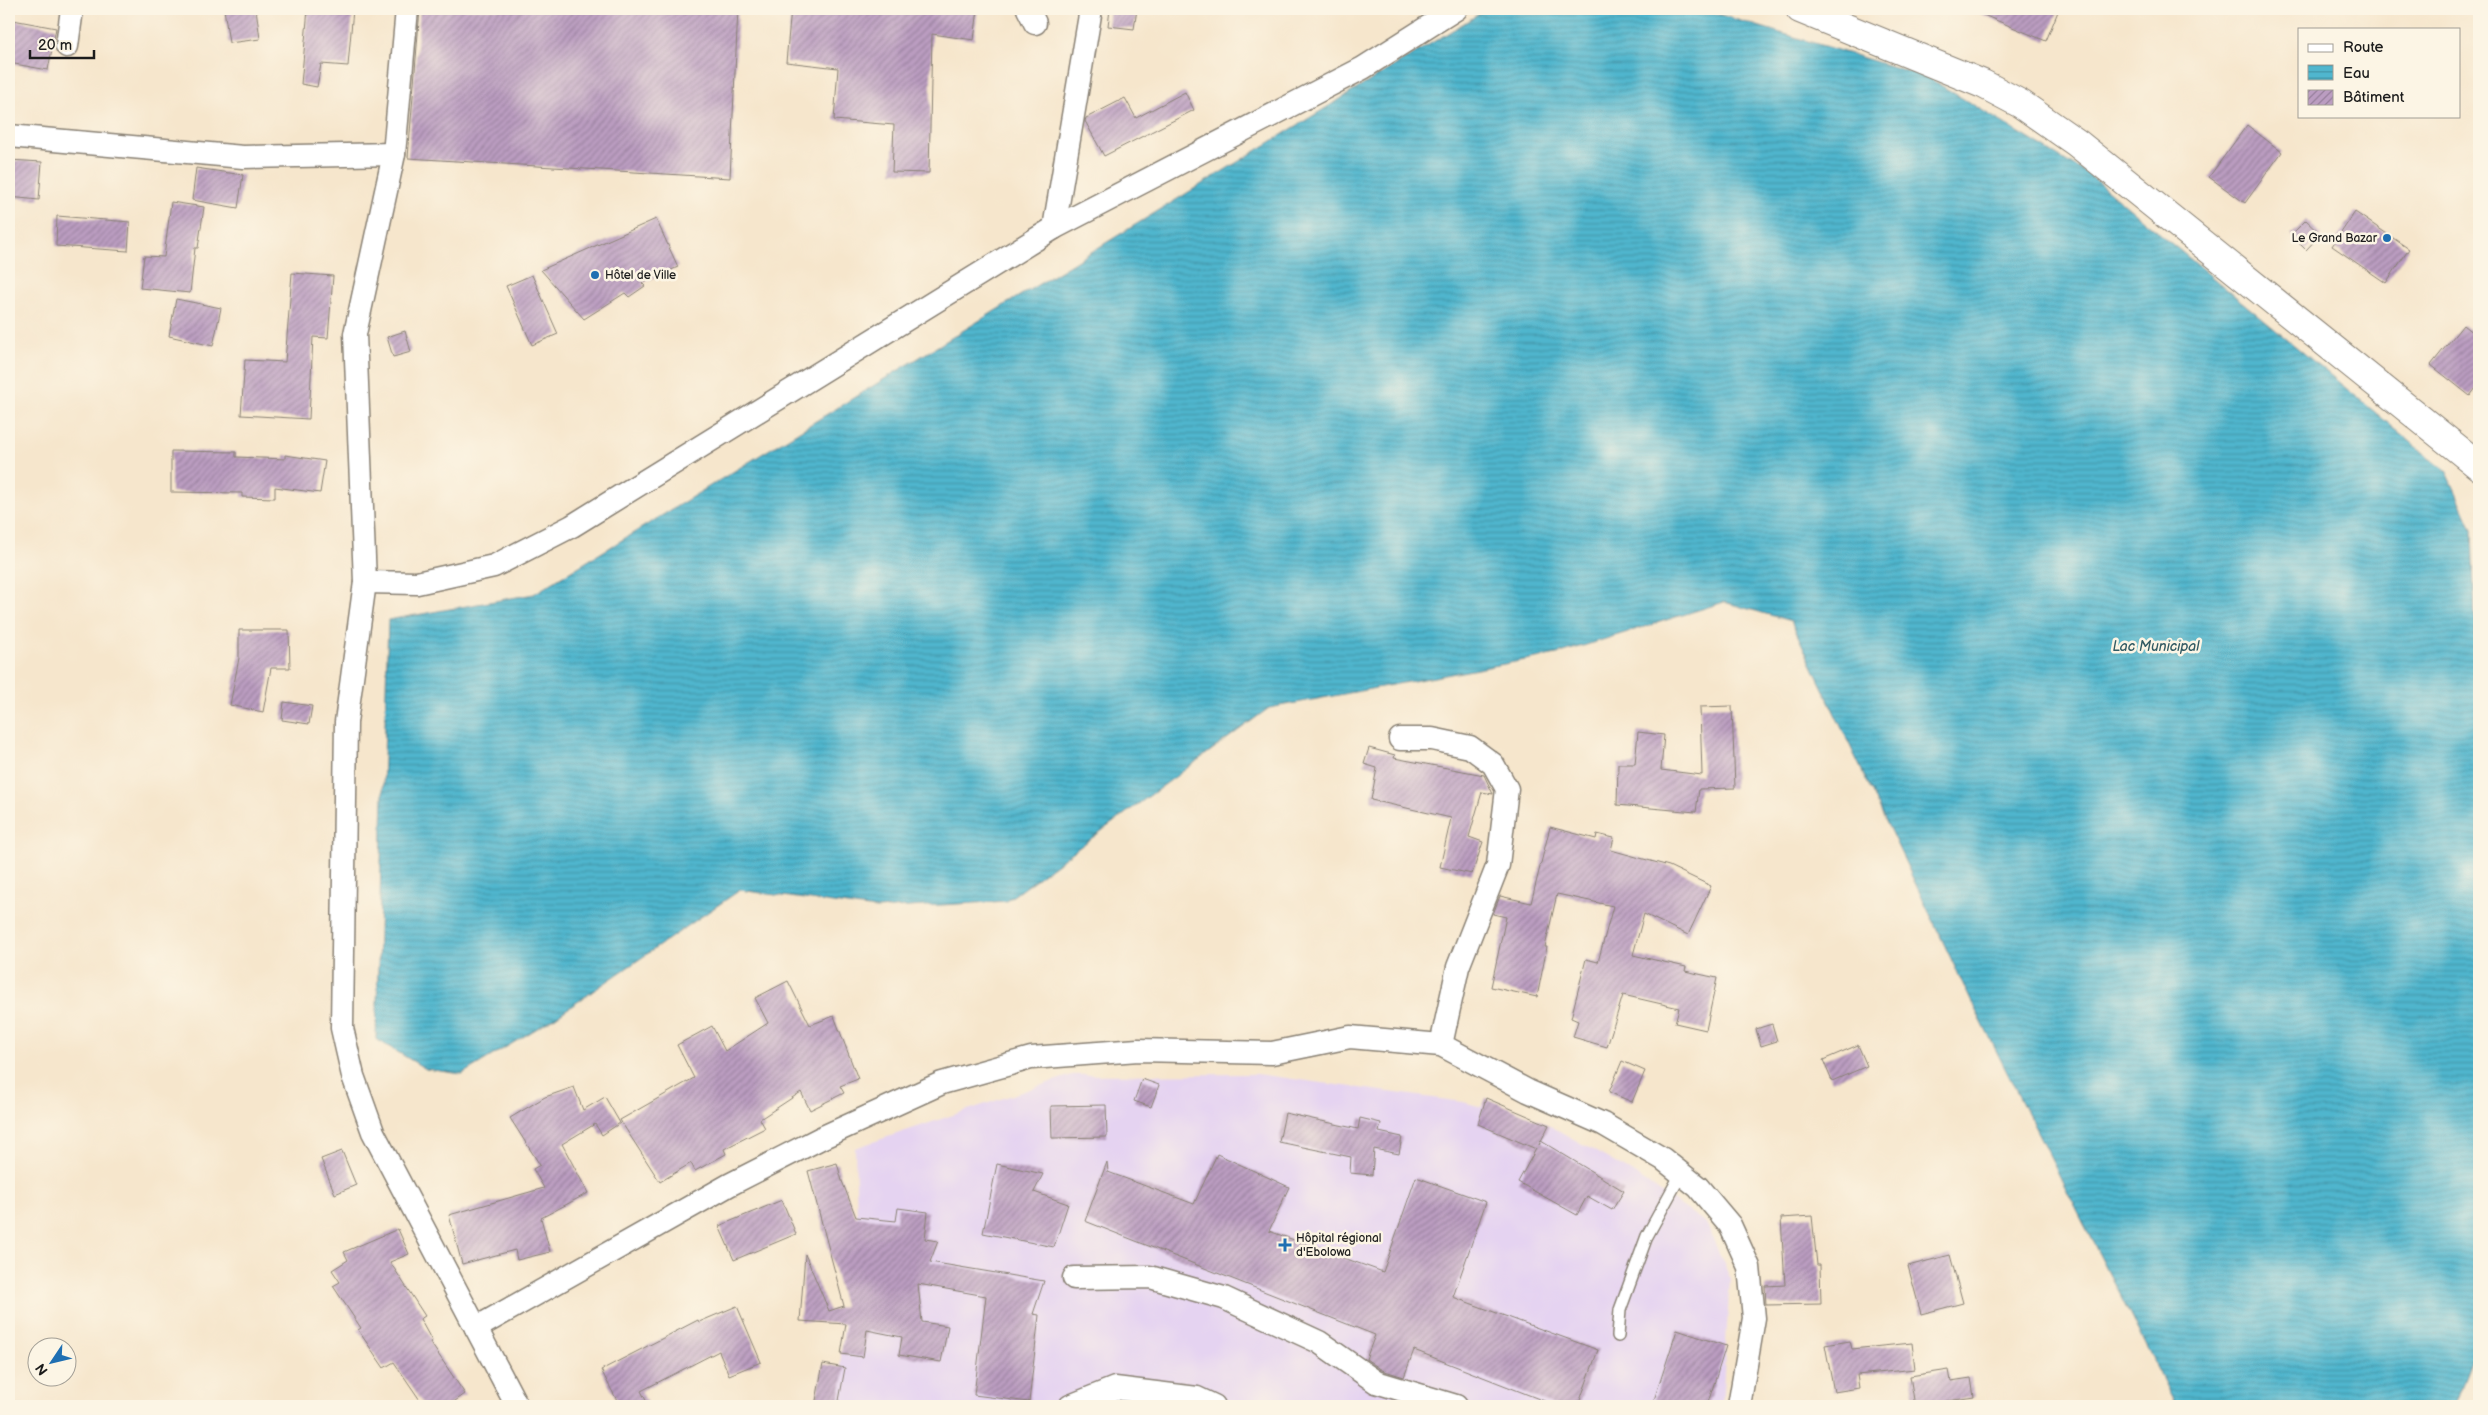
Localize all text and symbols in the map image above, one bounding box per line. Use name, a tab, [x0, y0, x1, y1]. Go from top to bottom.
scale bar	[30, 28, 94, 60]
legend	[2298, 28, 2460, 118]
text: 20 m	[38, 36, 72, 55]
text: Route	[2343, 38, 2384, 57]
text: Eau	[2343, 64, 2370, 83]
text: Bâtiment	[2343, 88, 2405, 107]
place label: Le Grand Bazar	[2292, 231, 2378, 246]
marker: Le Grand Bazar	[2381, 232, 2393, 244]
place label: Hôtel de Ville	[605, 268, 676, 283]
marker: Hôtel de Ville	[589, 269, 601, 281]
water label: Lac Municipal	[2113, 638, 2200, 655]
place label: Hôpital régional d'Ebolowa	[1296, 1231, 1381, 1260]
marker: Hôpital régional d'Ebolowa	[1278, 1238, 1292, 1252]
north arrow	[28, 1338, 78, 1388]
text: N	[32, 1360, 52, 1378]

